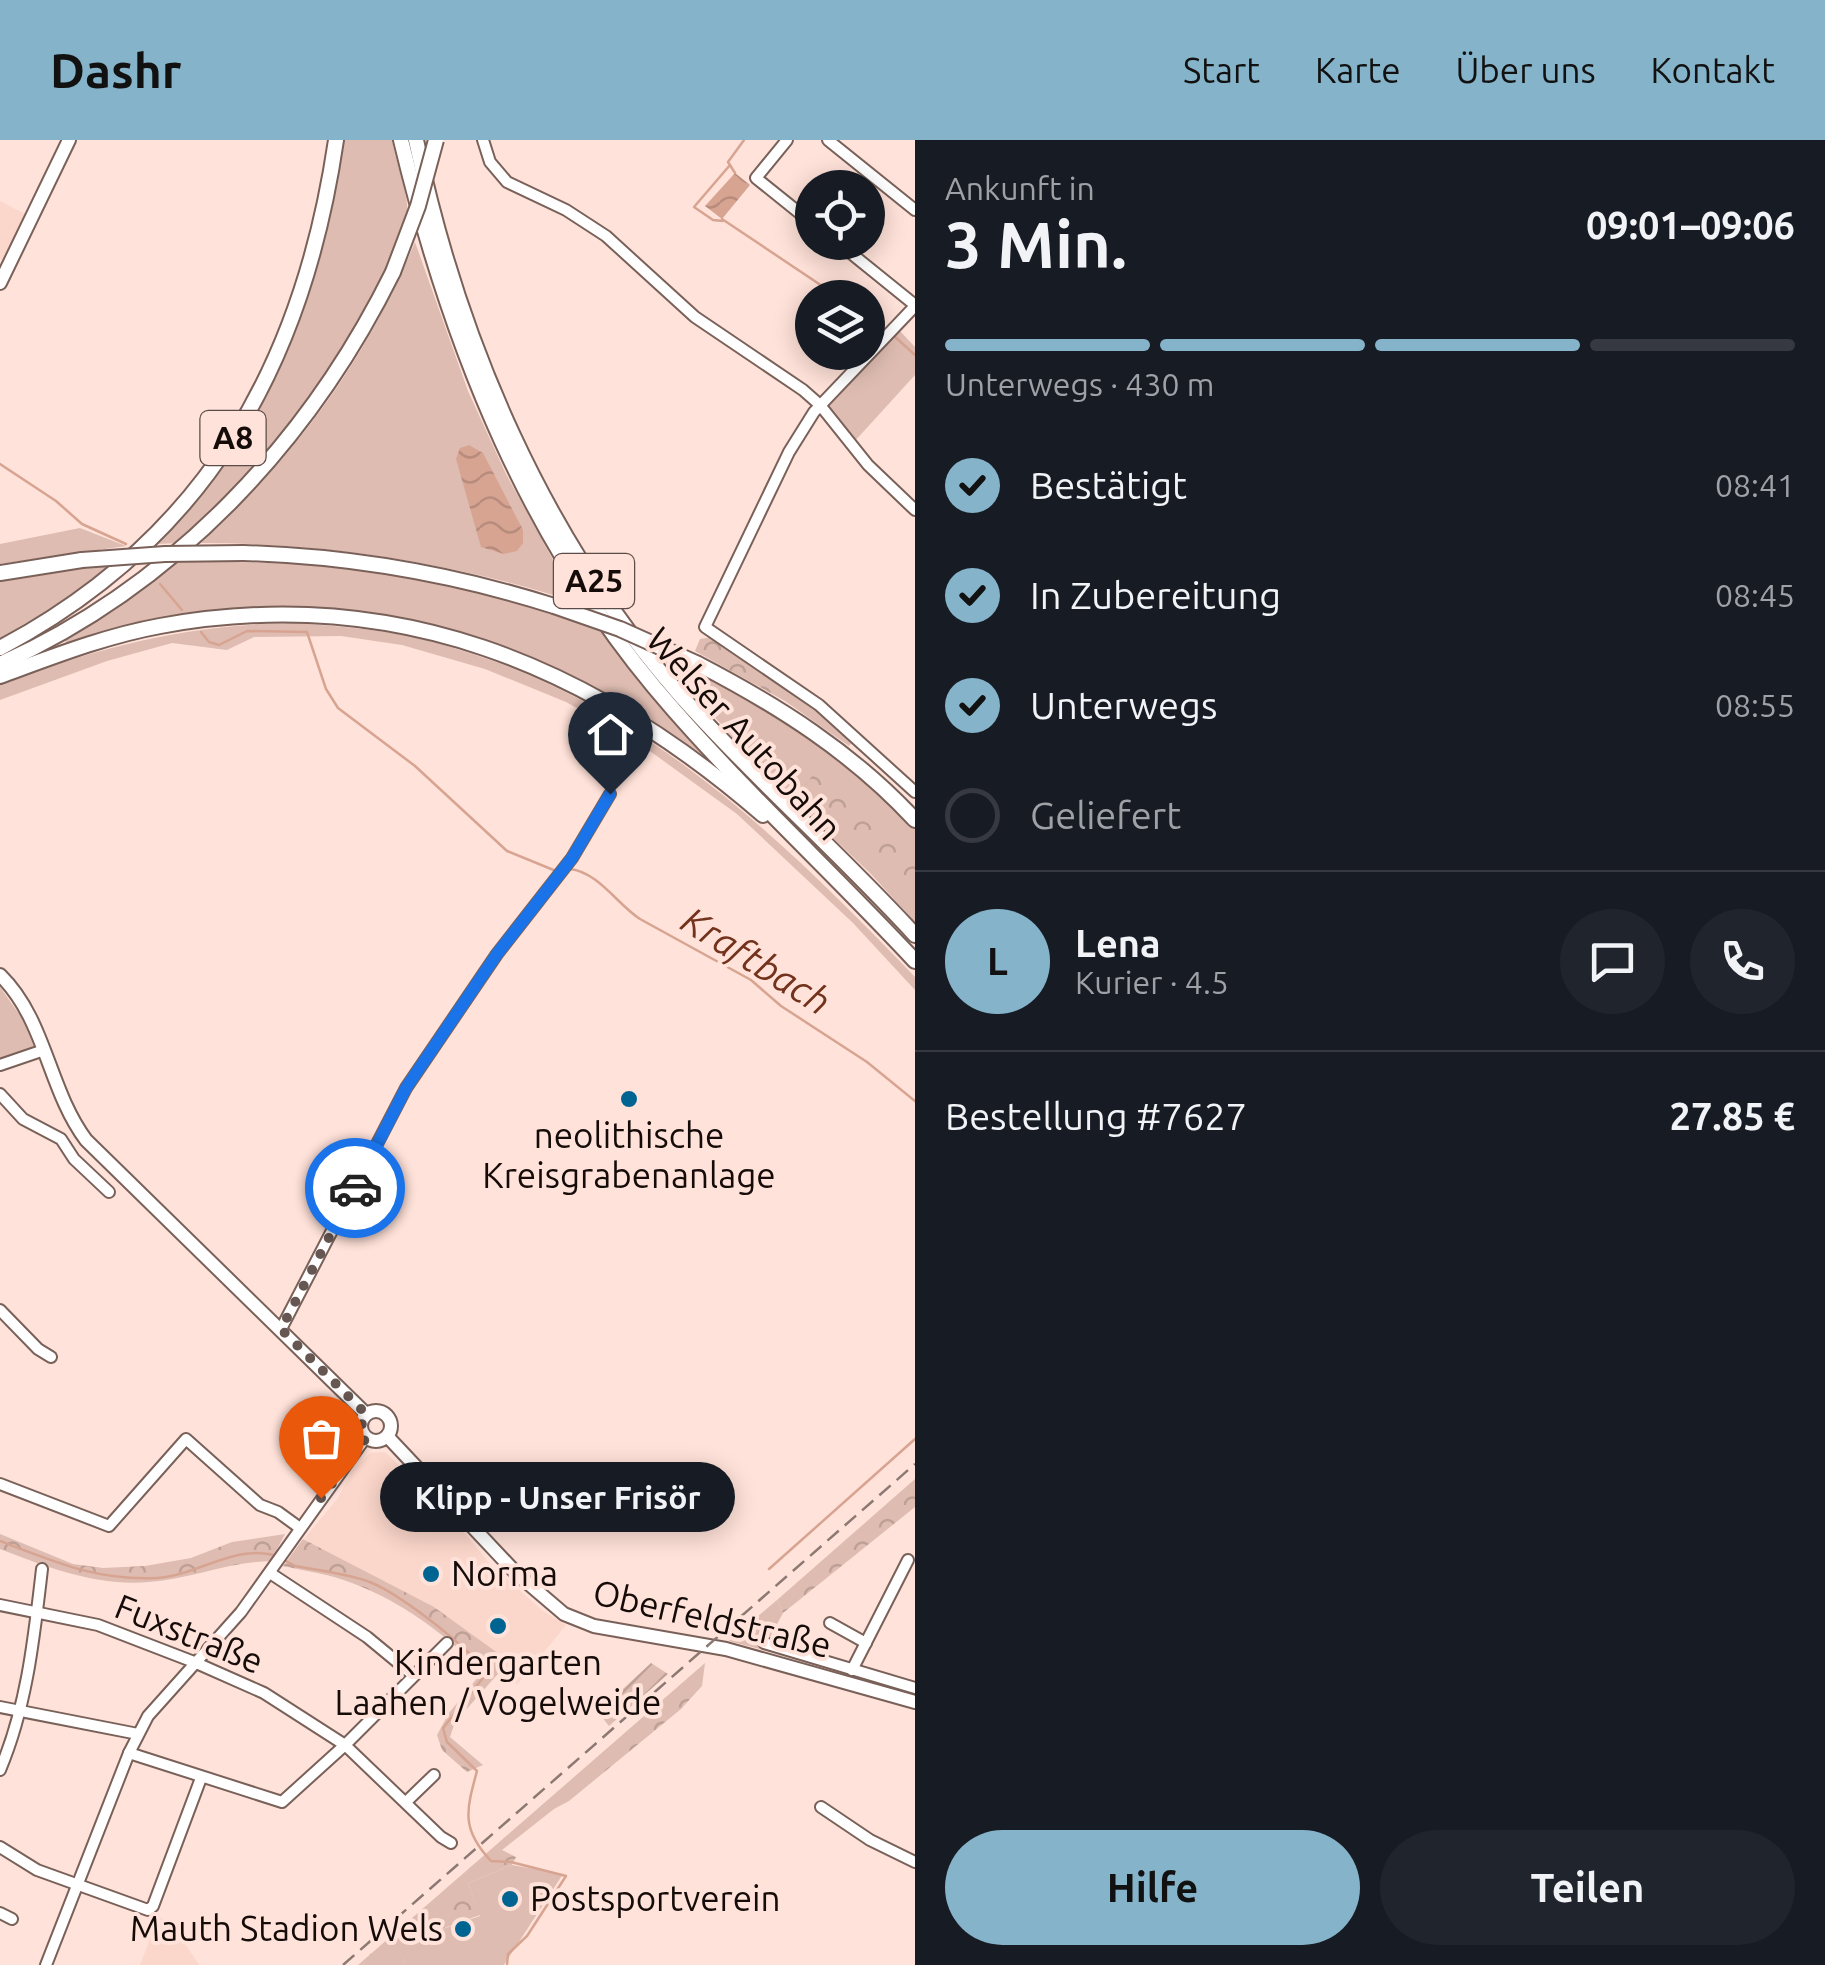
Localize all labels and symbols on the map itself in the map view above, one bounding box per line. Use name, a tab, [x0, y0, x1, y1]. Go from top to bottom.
road number: A8	[200, 411, 266, 465]
road number: A25	[554, 554, 634, 608]
street label: Welser Autobahn	[639, 619, 850, 848]
pin	[568, 692, 653, 795]
water label: Kraftbach	[674, 898, 839, 1022]
marker: neolithische Kreisgrabenanlage	[618, 1088, 640, 1110]
place label: neolithische Kreisgrabenanlage	[482, 1115, 776, 1195]
courier	[305, 1138, 405, 1238]
pin	[279, 1396, 364, 1499]
callout: Klipp - Unser Frisör	[381, 1463, 736, 1533]
place label: Norma	[451, 1553, 558, 1593]
marker: Norma	[420, 1563, 442, 1585]
street label: Oberfeldstraße	[589, 1571, 835, 1665]
street label: Fuxstraße	[109, 1585, 269, 1681]
marker: Kindergarten Laahen / Vogelweide	[487, 1615, 509, 1637]
place label: Kindergarten Laahen / Vogelweide	[335, 1642, 661, 1722]
place label: Postsportverein	[530, 1878, 781, 1918]
marker: Postsportverein	[499, 1888, 521, 1910]
place label: Mauth Stadion Wels	[130, 1908, 443, 1948]
marker: Mauth Stadion Wels	[452, 1918, 474, 1940]

